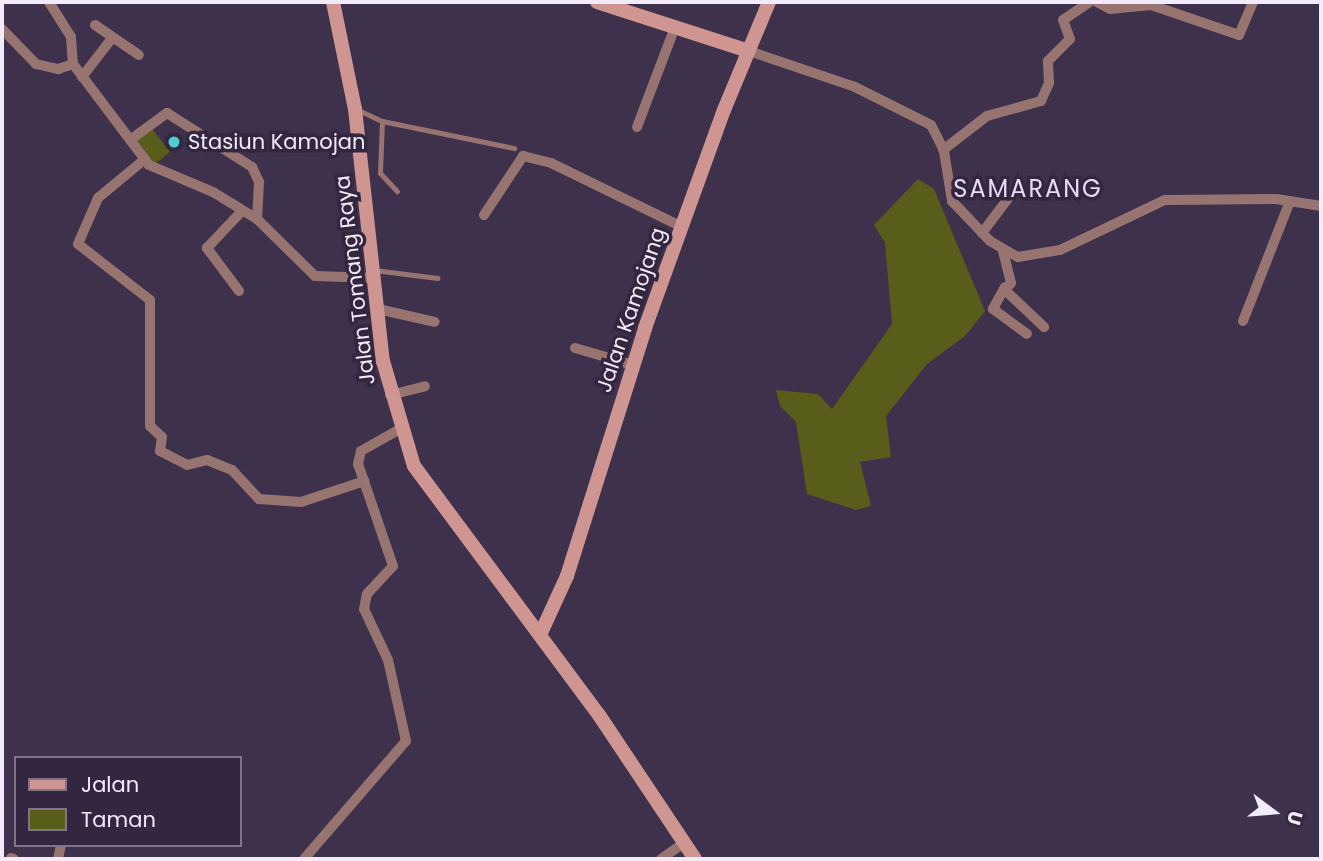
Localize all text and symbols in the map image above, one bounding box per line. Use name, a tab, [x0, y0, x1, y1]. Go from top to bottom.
place label: Stasiun Kamojan	[188, 129, 365, 155]
marker: Stasiun Kamojan	[166, 134, 182, 150]
street label: Jalan Tomang Raya	[330, 174, 380, 386]
district label: SAMARANG	[954, 175, 1102, 203]
street label: Jalan Kamojang	[591, 224, 671, 396]
legend	[14, 756, 242, 847]
text: Jalan	[81, 770, 139, 799]
north arrow	[1239, 777, 1309, 847]
text: Taman	[81, 805, 156, 834]
text: U	[1280, 808, 1309, 828]

